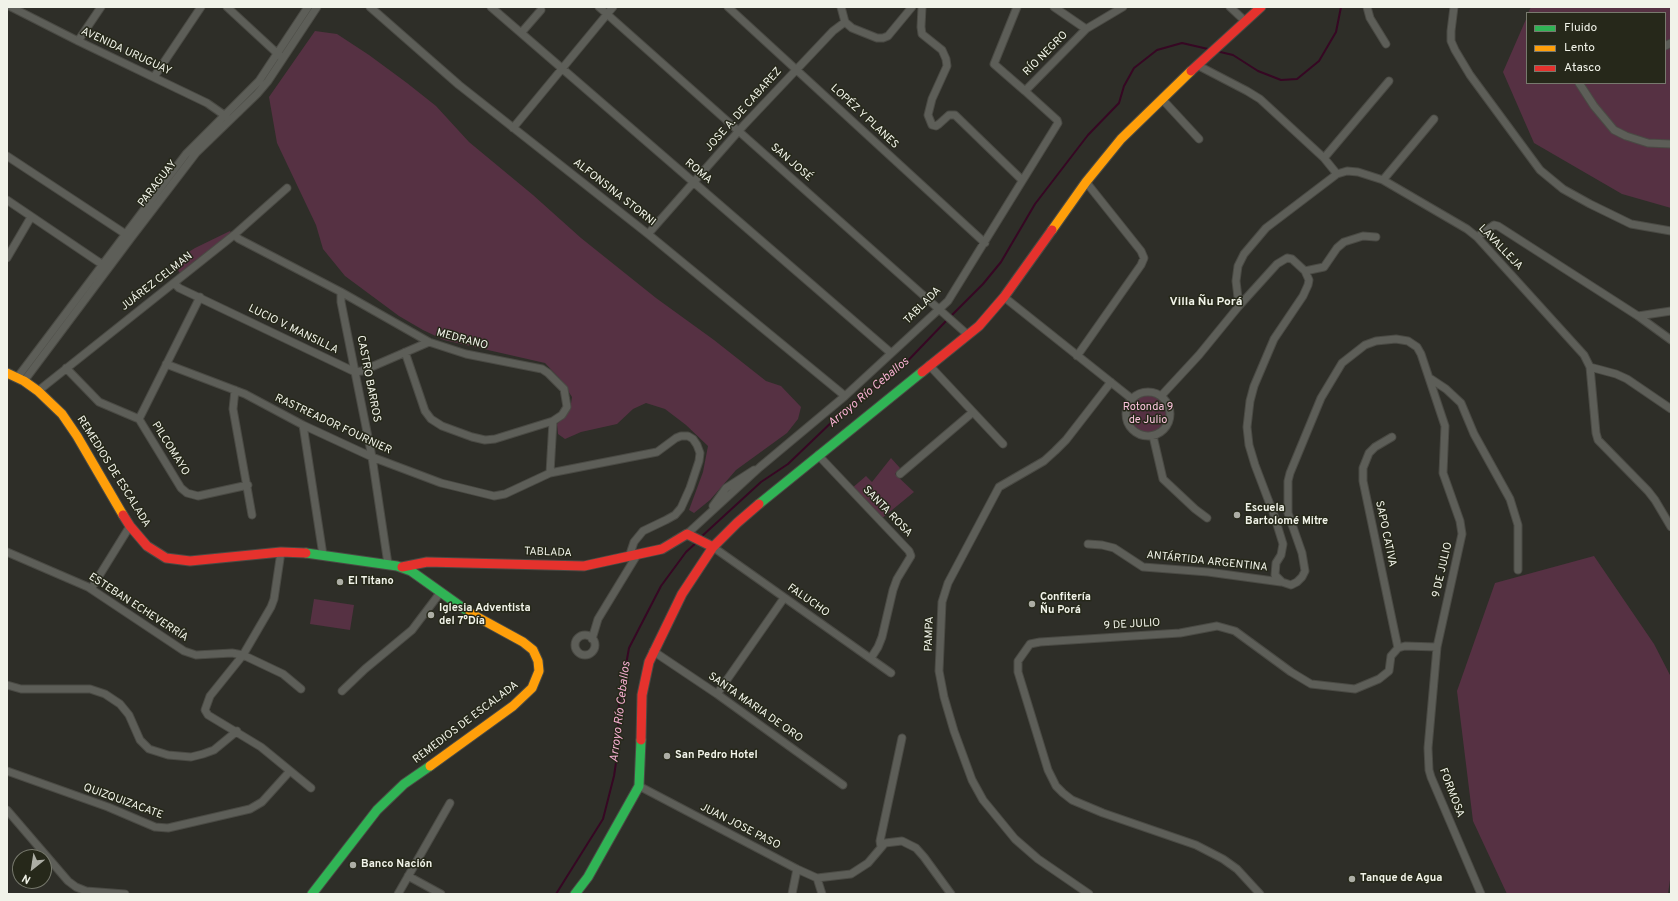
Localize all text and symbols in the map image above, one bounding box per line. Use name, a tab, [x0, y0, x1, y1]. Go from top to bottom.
legend	[1526, 12, 1666, 84]
text: Fluido	[1564, 20, 1597, 36]
street label: AVENIDA URUGUAY	[79, 25, 173, 79]
street label: RÍO NEGRO	[1021, 29, 1071, 79]
text: Lento	[1564, 40, 1595, 56]
text: Atasco	[1564, 60, 1601, 76]
street label: JOSE A. DE CABAREZ	[703, 65, 785, 155]
street label: LOPÉZ Y PLANES	[827, 82, 901, 152]
street label: SAN JOSÉ	[767, 141, 815, 185]
street label: ALFONSINA STORNI	[570, 157, 658, 229]
street label: ROMA	[682, 157, 714, 187]
street label: PARAGUAY	[136, 158, 180, 210]
street label: LAVALLEJA	[1475, 223, 1525, 273]
street label: JUÁREZ CELMAN	[119, 250, 195, 314]
street label: TABLADA	[901, 284, 945, 328]
district label: Villa Ñu Porá	[1170, 296, 1242, 310]
street label: LUCIO V. MANSILLA	[246, 302, 340, 358]
street label: MEDRANO	[435, 327, 489, 353]
street label: CASTRO BARROS	[353, 334, 383, 424]
water label: Arroyo Río Ceballos	[826, 355, 912, 431]
street label: RASTREADOR FOURNIER	[272, 392, 394, 458]
park label: Rotonda 9 de Julio	[1123, 401, 1173, 427]
street label: REMEDIOS DE ESCALADA	[73, 414, 153, 530]
street label: PILCOMAYO	[148, 420, 192, 478]
street label: SANTA ROSA	[859, 484, 915, 540]
street label: SAPO CATIVA	[1372, 500, 1398, 568]
place label: Escuela Bartolomé Mitre	[1245, 502, 1328, 528]
marker: Escuela Bartolomé Mitre	[1232, 510, 1242, 520]
street label: 9 DE JULIO	[1430, 541, 1456, 599]
street label: TABLADA	[524, 546, 572, 560]
street label: ANTÁRTIDA ARGENTINA	[1146, 549, 1268, 575]
street label: ESTEBAN ECHEVERRÍA	[86, 571, 190, 645]
place label: El Titano	[348, 575, 394, 589]
marker: El Titano	[335, 577, 345, 587]
street label: FALUCHO	[784, 582, 832, 620]
place label: Confitería Ñu Porá	[1040, 591, 1091, 617]
marker: Confitería Ñu Porá	[1027, 599, 1037, 609]
place label: Iglesia Adventista del 7°Día	[439, 602, 531, 628]
marker: Iglesia Adventista del 7°Día	[426, 610, 436, 620]
street label: PAMPA	[923, 616, 937, 652]
street label: 9 DE JULIO	[1103, 617, 1161, 633]
water label: Arroyo Río Ceballos	[608, 661, 634, 763]
street label: SANTA MARIA DE ORO	[705, 670, 805, 746]
street label: REMEDIOS DE ESCALADA	[411, 679, 521, 767]
place label: San Pedro Hotel	[675, 749, 758, 763]
marker: San Pedro Hotel	[662, 751, 672, 761]
street label: FORMOSA	[1436, 766, 1466, 820]
street label: QUIZQUIZACATE	[81, 781, 165, 823]
street label: JUAN JOSE PASO	[698, 801, 782, 853]
north arrow	[12, 849, 52, 889]
place label: Banco Nación	[361, 858, 432, 872]
marker: Banco Nación	[348, 860, 358, 870]
text: N	[20, 870, 33, 887]
place label: Tanque de Agua	[1360, 872, 1442, 886]
marker: Tanque de Agua	[1347, 874, 1357, 884]

